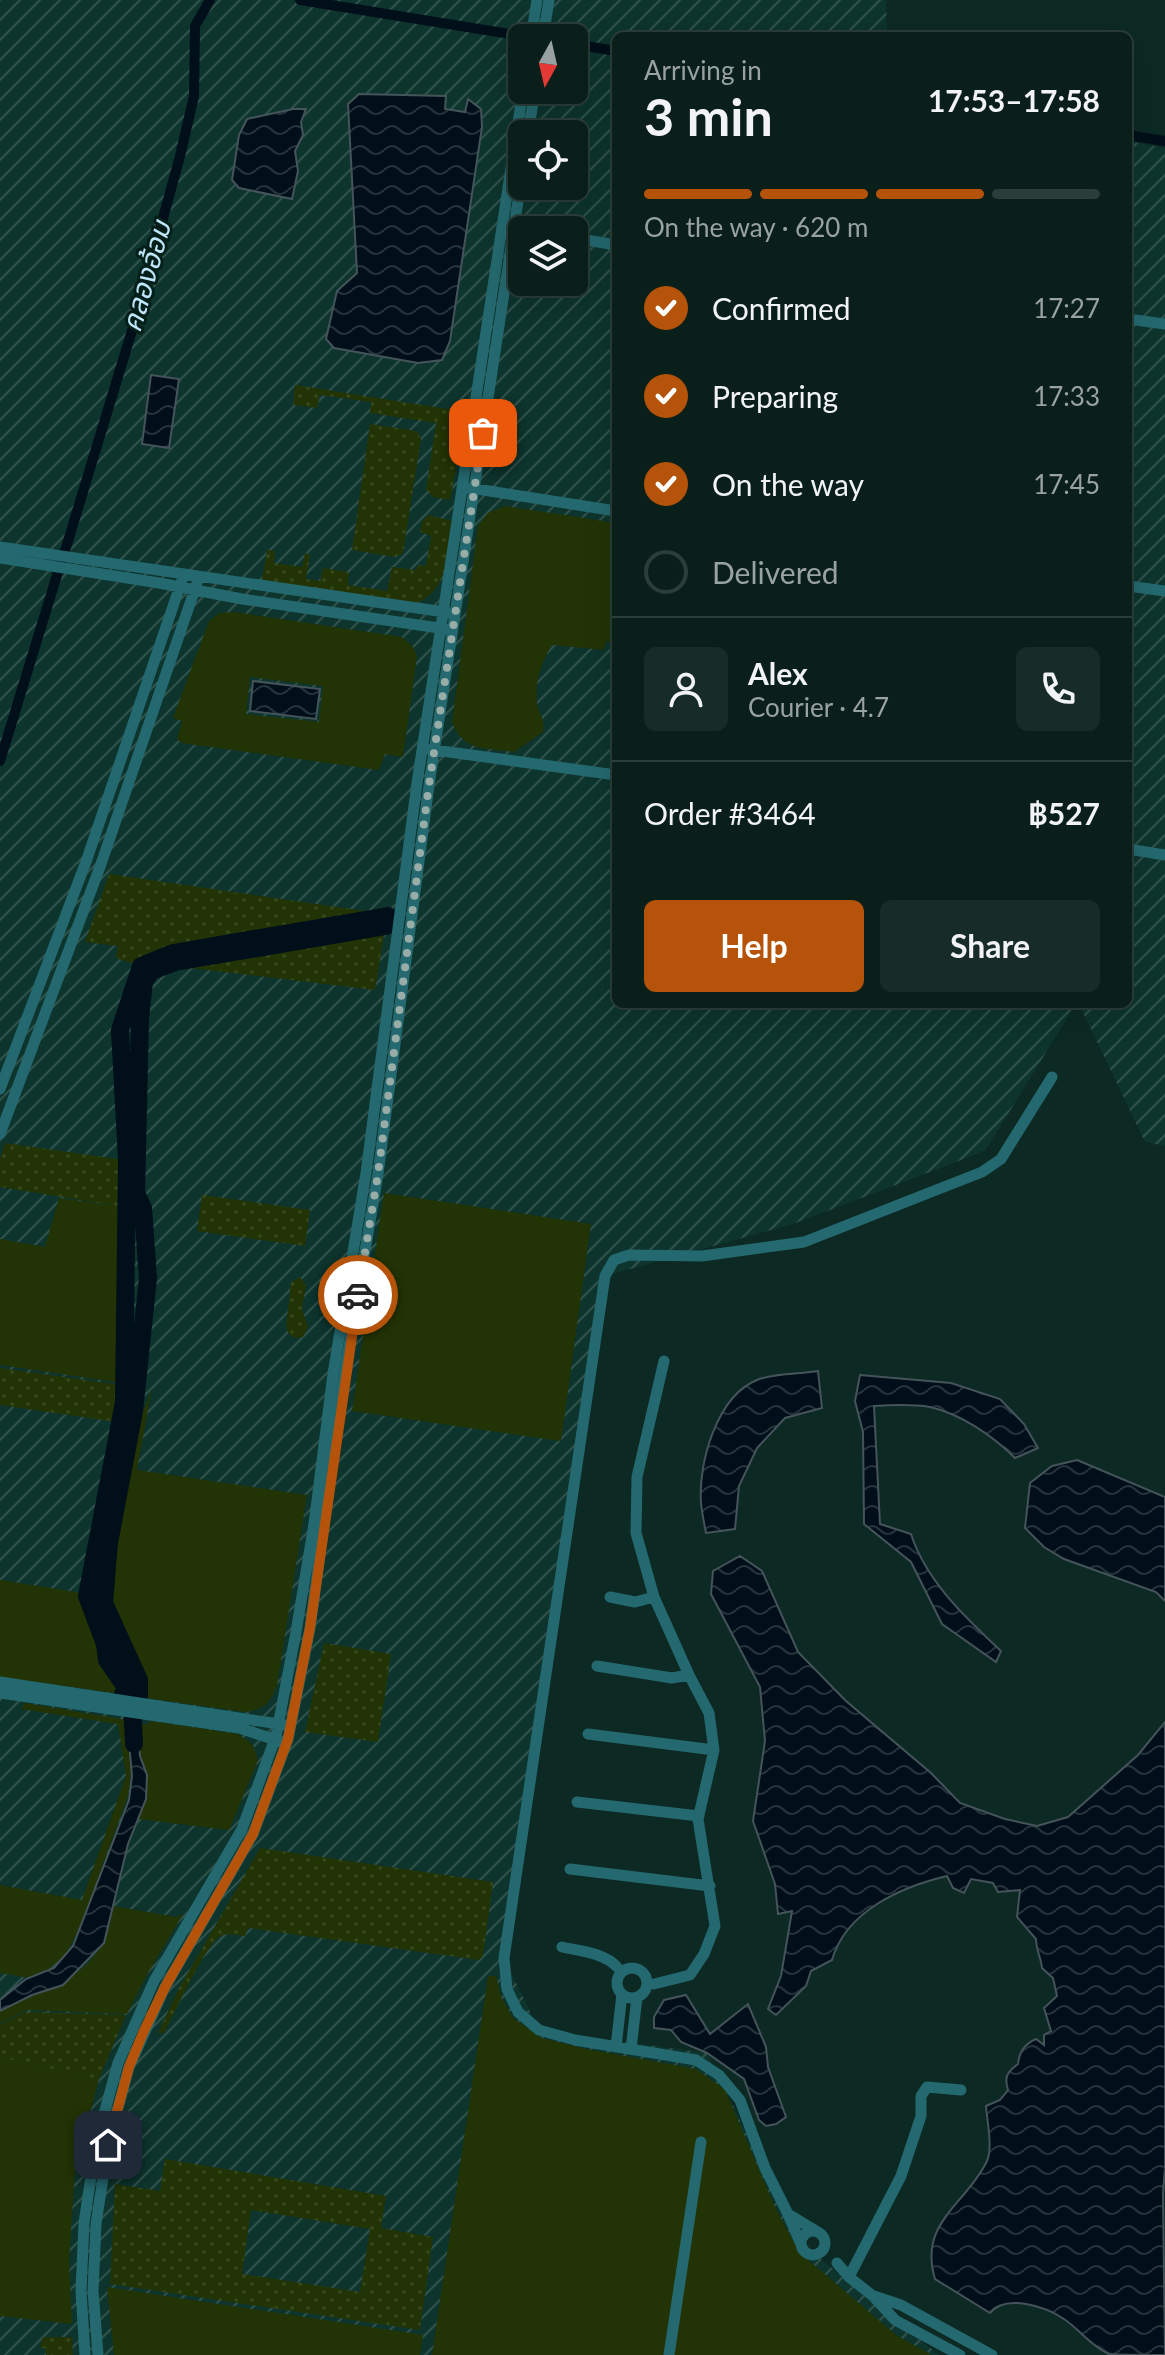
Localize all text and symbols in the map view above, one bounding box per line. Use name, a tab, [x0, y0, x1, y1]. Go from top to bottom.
north arrow	[508, 24, 588, 104]
map controls	[508, 24, 588, 296]
text: Arriving in	[644, 54, 762, 86]
text: 17:53–17:58	[928, 82, 1100, 118]
text: 3 min	[644, 85, 773, 147]
button: locate	[508, 120, 588, 200]
text: On the way · 620 m	[644, 211, 868, 243]
water label: คลองอ้อม	[113, 215, 177, 335]
button: layers	[508, 216, 588, 296]
icon: check	[644, 286, 688, 330]
text: Confirmed	[712, 290, 851, 326]
text: 17:27	[1033, 292, 1100, 324]
icon: check	[644, 374, 688, 418]
text: Preparing	[712, 378, 838, 414]
text: 17:33	[1033, 380, 1100, 412]
pin	[449, 399, 517, 467]
icon: bag	[461, 411, 505, 455]
icon: check	[644, 462, 688, 506]
text: On the way	[712, 466, 864, 502]
text: 17:45	[1033, 468, 1100, 500]
text: Delivered	[712, 554, 839, 590]
button: person	[644, 647, 728, 731]
button: phone	[1016, 647, 1100, 731]
text: Alex	[748, 655, 808, 691]
text: Courier · 4.7	[748, 691, 889, 723]
text: Order #3464	[644, 795, 816, 831]
text: ฿527	[1028, 795, 1100, 831]
button: Help	[644, 900, 864, 992]
button: Share	[880, 900, 1100, 992]
courier	[318, 1255, 398, 1335]
icon: car	[336, 1273, 380, 1317]
pin	[74, 2111, 142, 2179]
icon: home	[86, 2123, 130, 2167]

